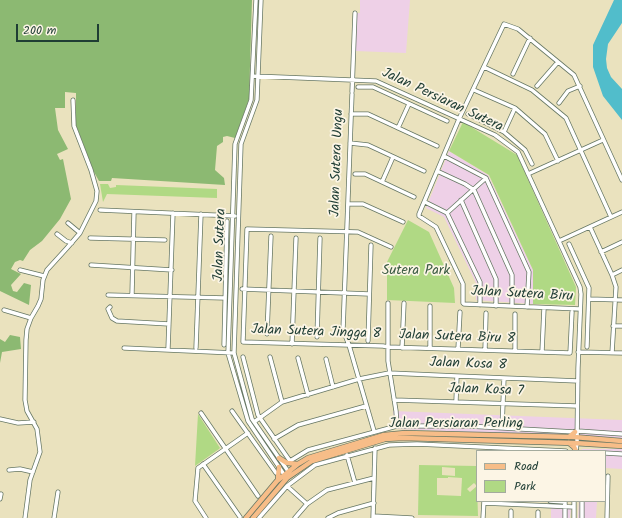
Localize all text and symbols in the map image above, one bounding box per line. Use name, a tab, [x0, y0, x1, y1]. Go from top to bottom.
scale bar	[18, 16, 101, 42]
text: 200 m	[23, 21, 56, 40]
street label: Jalan Persiaran Sutera	[379, 66, 505, 136]
street label: Jalan Sutera Ungu	[328, 109, 348, 217]
street label: Jalan Sutera	[211, 208, 231, 282]
park label: Sutera Park	[382, 264, 450, 280]
street label: Jalan Sutera Biru	[470, 284, 574, 306]
street label: Jalan Sutera Jingga 8	[251, 322, 381, 344]
street label: Jalan Sutera Biru 8	[398, 328, 516, 348]
street label: Jalan Kosa 8	[429, 355, 507, 375]
street label: Jalan Kosa 7	[448, 381, 524, 401]
street label: Jalan Persiaran Perling	[389, 417, 523, 433]
legend	[476, 450, 606, 502]
text: Road	[514, 457, 538, 476]
text: Park	[514, 477, 536, 496]

